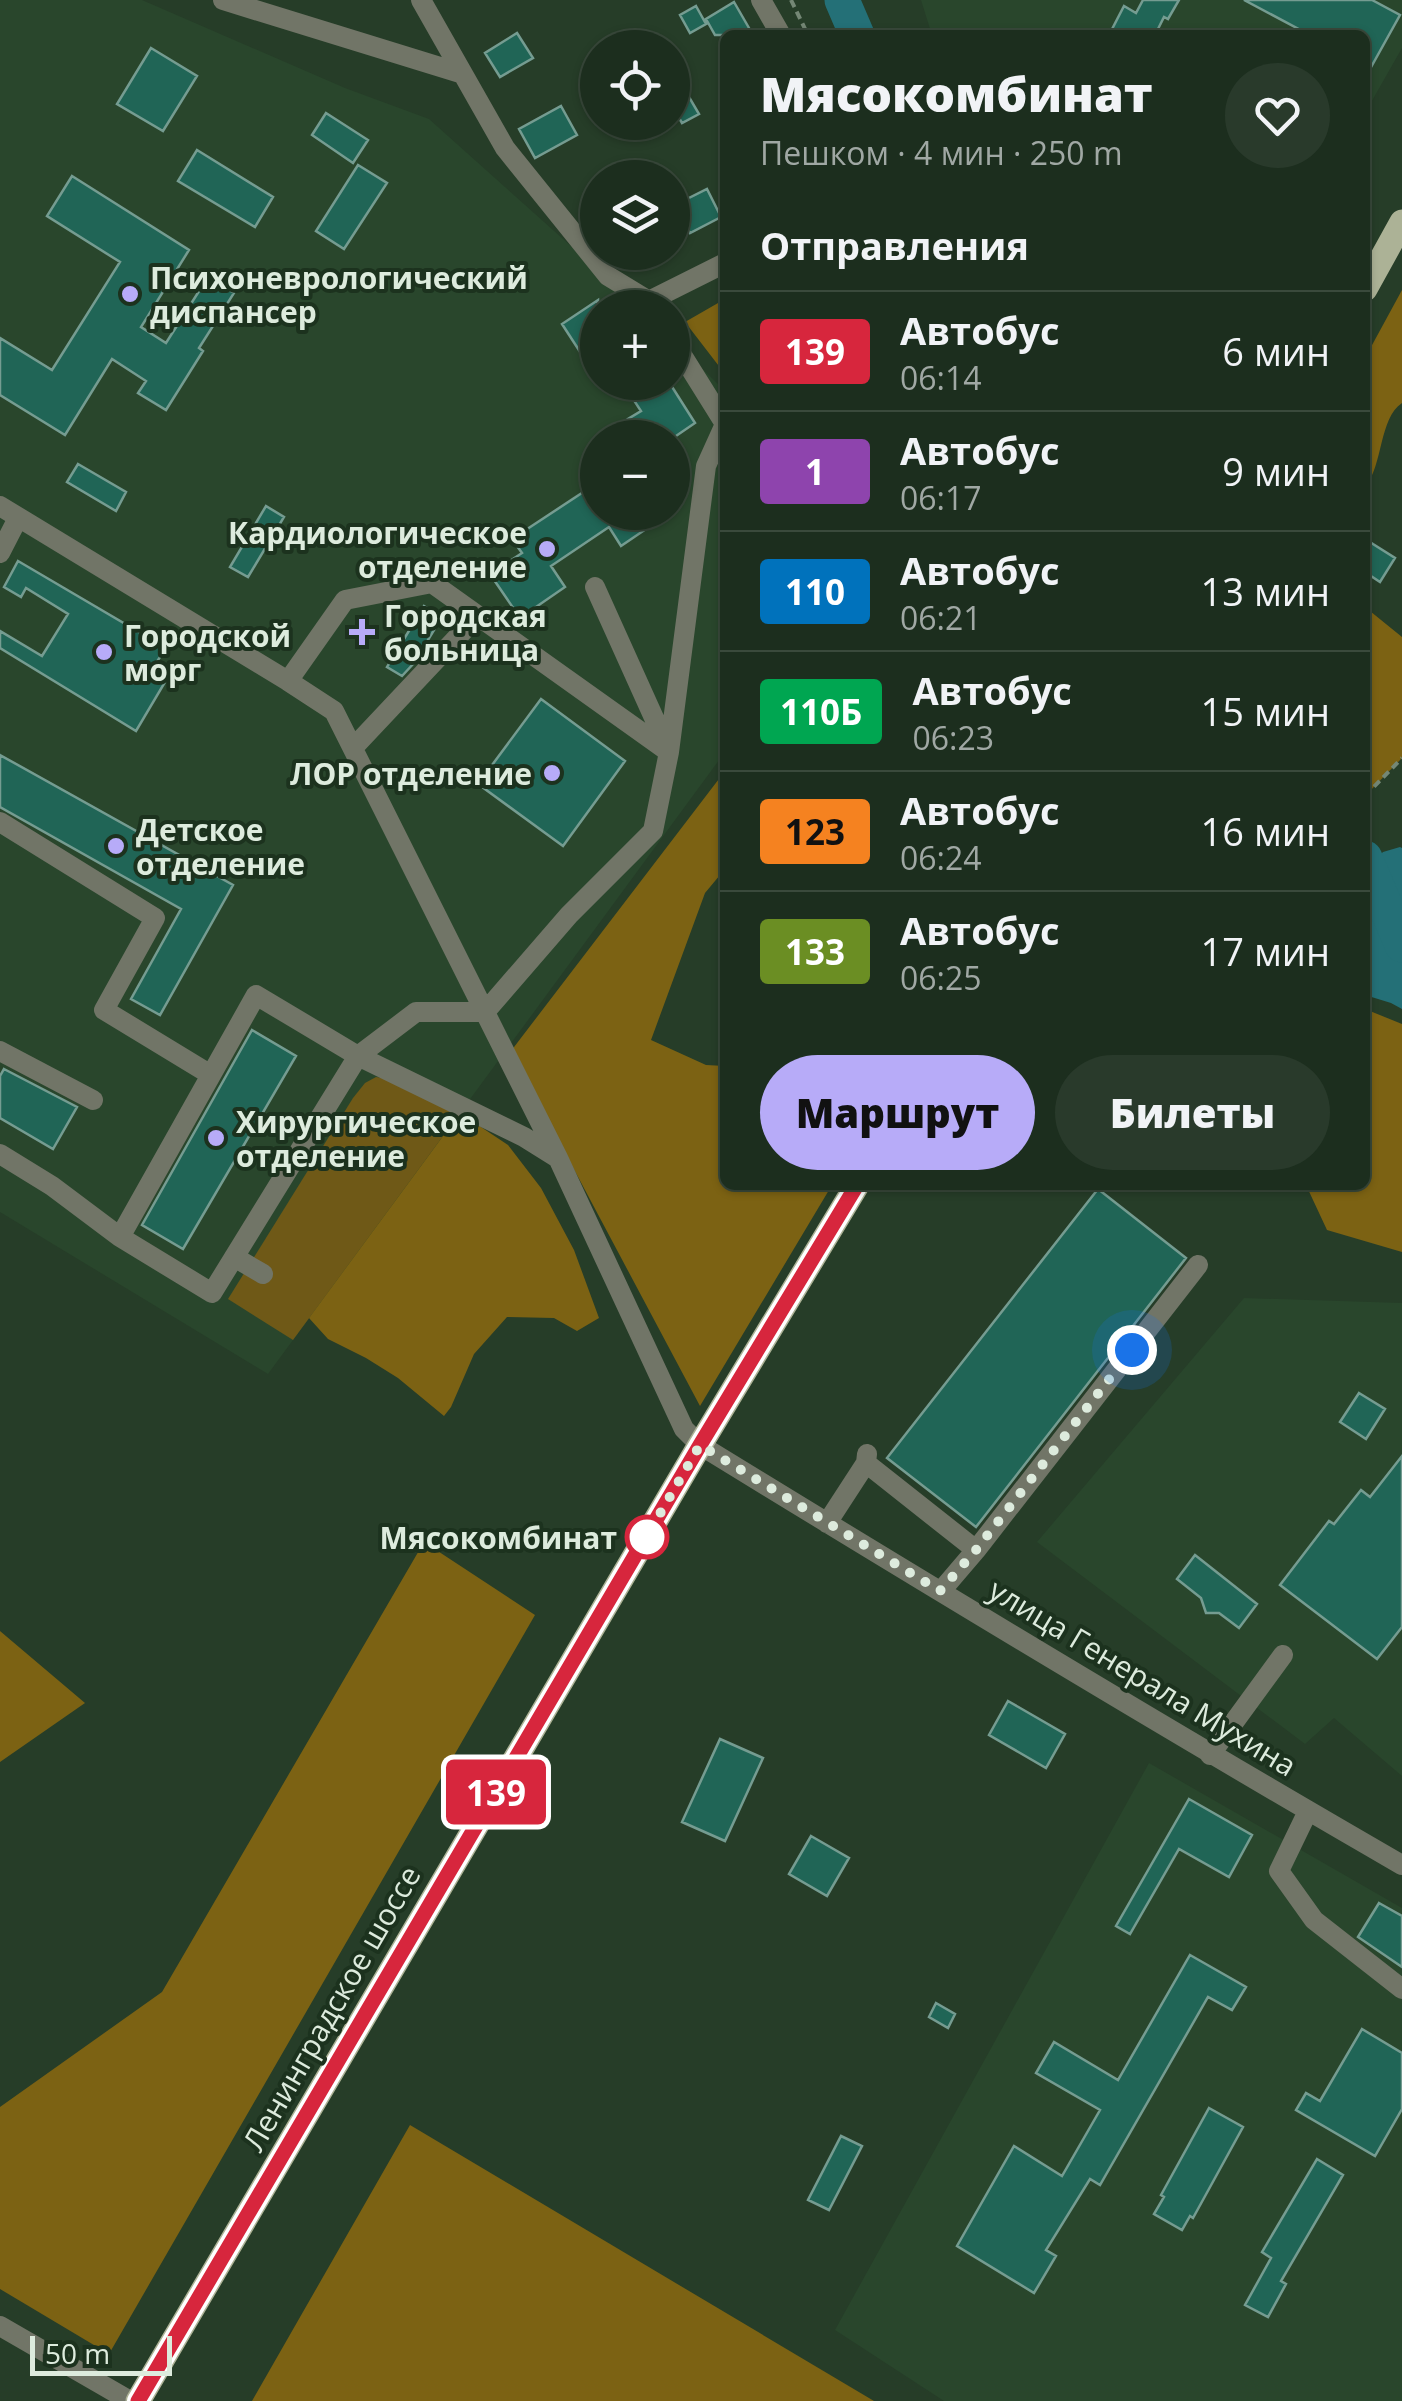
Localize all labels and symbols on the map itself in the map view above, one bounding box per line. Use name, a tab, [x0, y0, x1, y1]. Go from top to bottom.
place label: Психоневрологический диспансер	[150, 257, 528, 332]
marker: Психоневрологический диспансер	[119, 283, 141, 305]
place label: Кардиологическое отделение	[228, 512, 527, 587]
marker: Кардиологическое отделение	[536, 538, 558, 560]
place label: Городская больница	[384, 595, 547, 670]
place label: Городской морг	[124, 615, 291, 690]
marker: Городская больница	[349, 619, 375, 645]
marker: Городской морг	[93, 641, 115, 663]
place label: ЛОР отделение	[290, 753, 532, 794]
marker: ЛОР отделение	[541, 762, 563, 784]
place label: Детское отделение	[136, 809, 305, 884]
marker: Детское отделение	[105, 835, 127, 857]
place label: Хирургическое отделение	[236, 1101, 476, 1176]
marker: Хирургическое отделение	[205, 1127, 227, 1149]
your location	[1107, 1325, 1157, 1375]
marker: Мясокомбинат	[626, 1516, 668, 1558]
place label: Мясокомбинат	[380, 1517, 617, 1558]
street label: улица Генерала Мухина	[982, 1569, 1304, 1785]
line badge: 139	[438, 1760, 554, 1824]
street label: Ленинградское шоссе	[232, 1858, 430, 2158]
scale bar	[30, 2331, 172, 2376]

